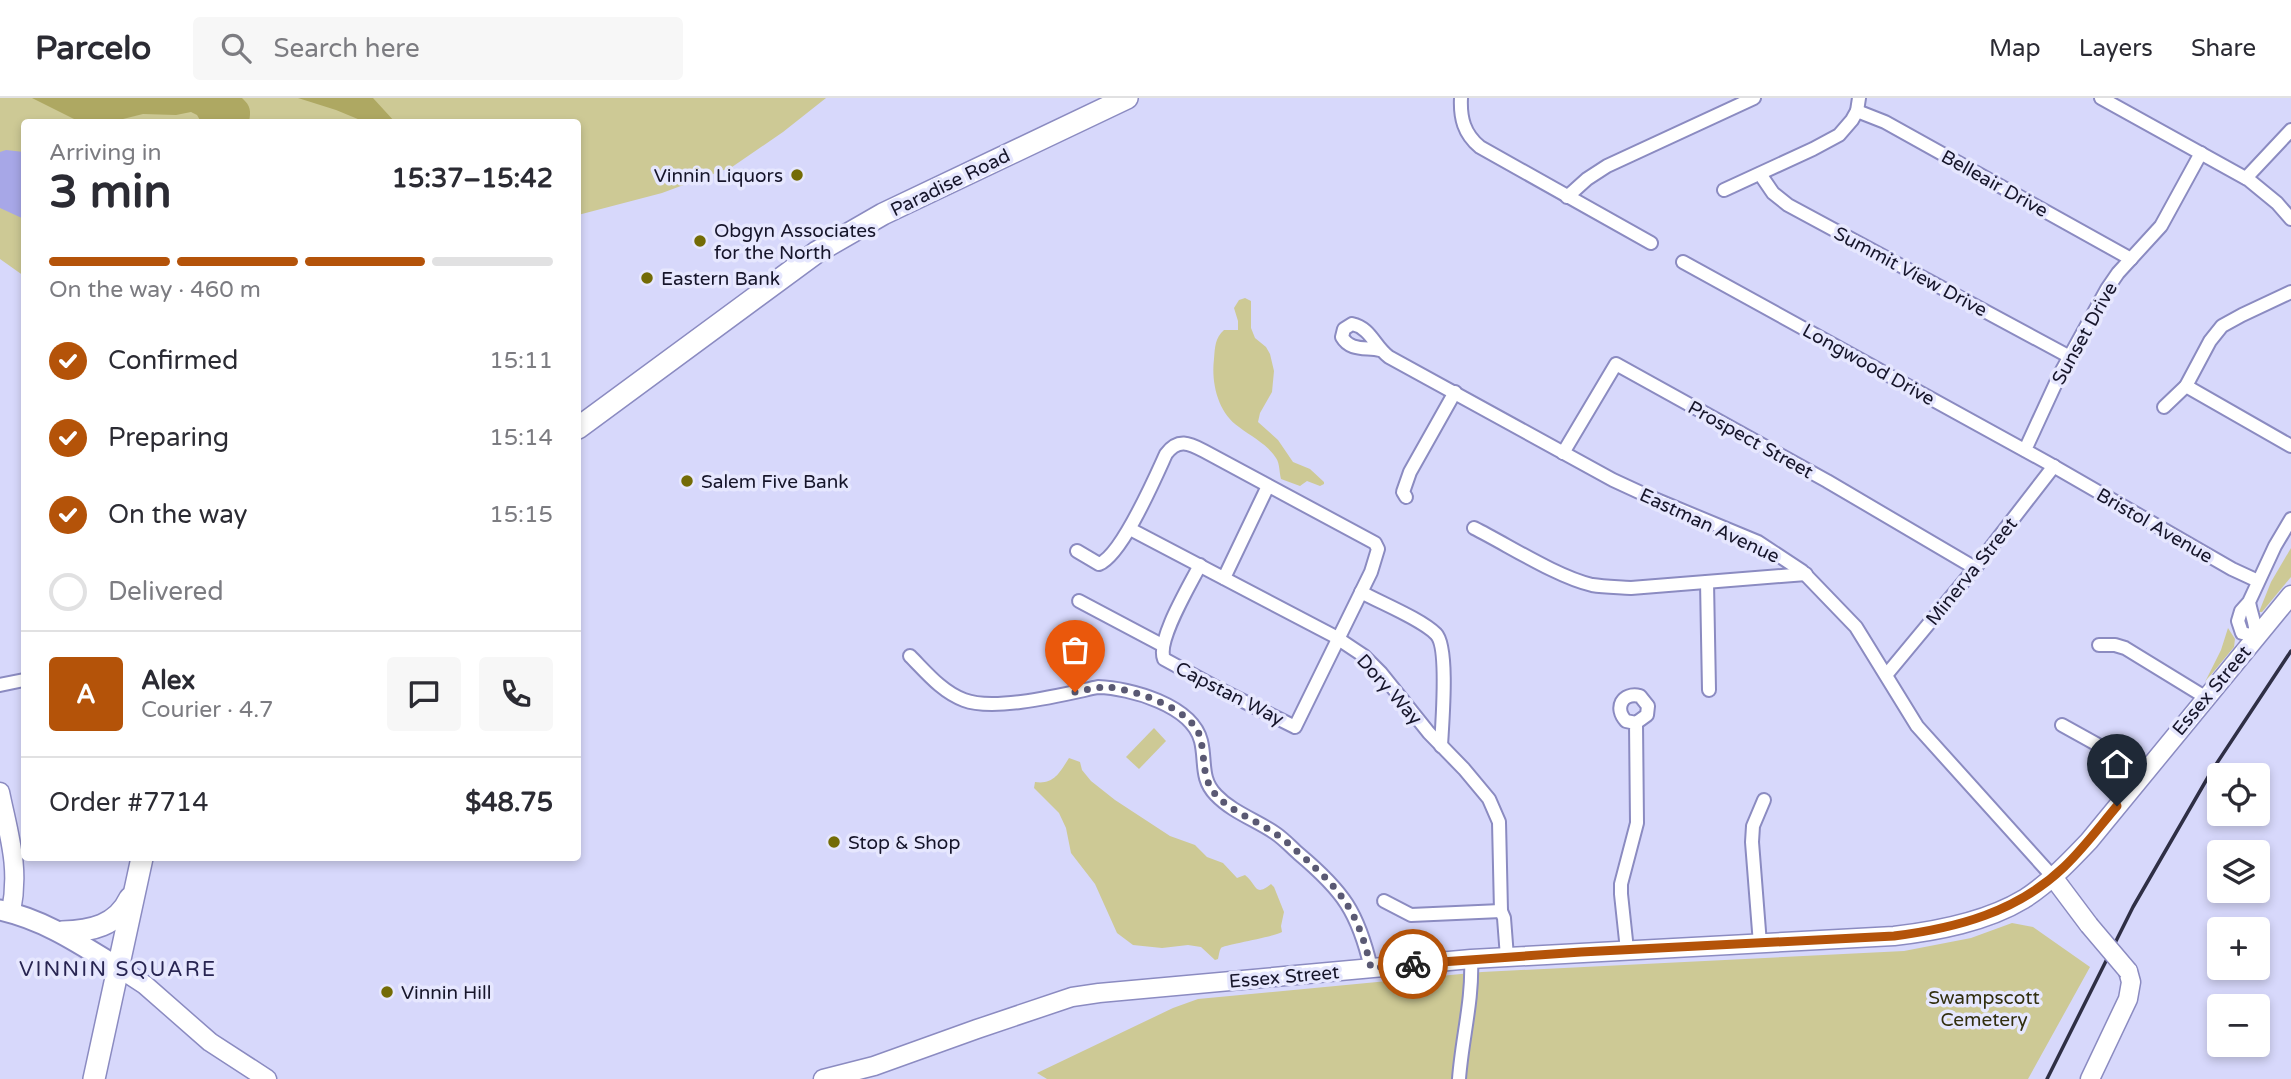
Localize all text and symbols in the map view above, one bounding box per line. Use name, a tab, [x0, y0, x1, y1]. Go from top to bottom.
search box	[193, 17, 683, 80]
text: Parcelo	[35, 29, 151, 68]
icon: search	[217, 29, 255, 67]
text: Search here	[273, 33, 420, 64]
text: Map	[1989, 34, 2041, 63]
text: Layers	[2079, 34, 2153, 63]
text: Share	[2191, 34, 2256, 63]
text: Arriving in	[49, 139, 162, 167]
street label: Paradise Road	[887, 144, 1014, 221]
street label: Belleair Drive	[1937, 146, 2052, 222]
text: 15:37–15:42	[392, 163, 553, 194]
text: 3 min	[49, 165, 172, 220]
place label: Vinnin Liquors	[654, 165, 783, 187]
marker: Vinnin Liquors	[789, 167, 805, 183]
place label: Obgyn Associates for the North	[714, 220, 876, 264]
street label: Summit View Drive	[1830, 222, 1991, 322]
marker: Obgyn Associates for the North	[692, 233, 708, 249]
place label: Eastern Bank	[661, 268, 780, 290]
marker: Eastern Bank	[639, 270, 655, 286]
text: On the way · 460 m	[49, 276, 261, 304]
street label: Sunset Drive	[2048, 278, 2122, 388]
street label: Longwood Drive	[1799, 319, 1938, 410]
icon: check	[49, 342, 87, 380]
text: Confirmed	[108, 345, 238, 376]
text: 15:11	[489, 347, 553, 375]
street label: Prospect Street	[1684, 396, 1817, 483]
icon: check	[49, 419, 87, 457]
text: Preparing	[108, 422, 229, 453]
text: 15:14	[489, 424, 553, 452]
place label: Salem Five Bank	[701, 471, 849, 493]
marker: Salem Five Bank	[679, 473, 695, 489]
street label: Eastman Avenue	[1636, 484, 1783, 568]
street label: Bristol Avenue	[2093, 484, 2216, 568]
icon: check	[49, 496, 87, 534]
text: On the way	[108, 499, 248, 530]
text: 15:15	[489, 501, 553, 529]
street label: Minerva Street	[1922, 513, 2022, 630]
text: Delivered	[108, 576, 224, 607]
pin	[1045, 620, 1105, 692]
icon: bag	[1056, 631, 1094, 669]
street label: Essex Street	[2168, 641, 2256, 740]
street label: Dory Way	[1352, 650, 1427, 729]
button: chat	[387, 657, 461, 731]
button: phone	[479, 657, 553, 731]
street label: Capstan Way	[1172, 657, 1287, 731]
text: Alex	[141, 665, 195, 696]
text: A	[76, 679, 96, 710]
text: Courier · 4.7	[141, 696, 274, 724]
pin	[2087, 734, 2147, 806]
icon: home	[2098, 745, 2136, 783]
map controls	[2207, 763, 2270, 1057]
button: locate	[2207, 763, 2270, 826]
text: Order #7714	[49, 787, 209, 818]
text: $48.75	[465, 787, 553, 818]
place label: Stop & Shop	[848, 832, 960, 854]
marker: Stop & Shop	[826, 834, 842, 850]
button: layers	[2207, 840, 2270, 903]
button: +	[2207, 917, 2270, 980]
courier	[1378, 929, 1448, 999]
icon: bike	[1394, 945, 1432, 983]
district label: VINNIN SQUARE	[19, 957, 217, 982]
street label: Essex Street	[1228, 961, 1340, 993]
place label: Vinnin Hill	[401, 982, 491, 1004]
marker: Vinnin Hill	[379, 984, 395, 1000]
park label: Swampscott Cemetery	[1928, 987, 2040, 1031]
button: −	[2207, 994, 2270, 1057]

